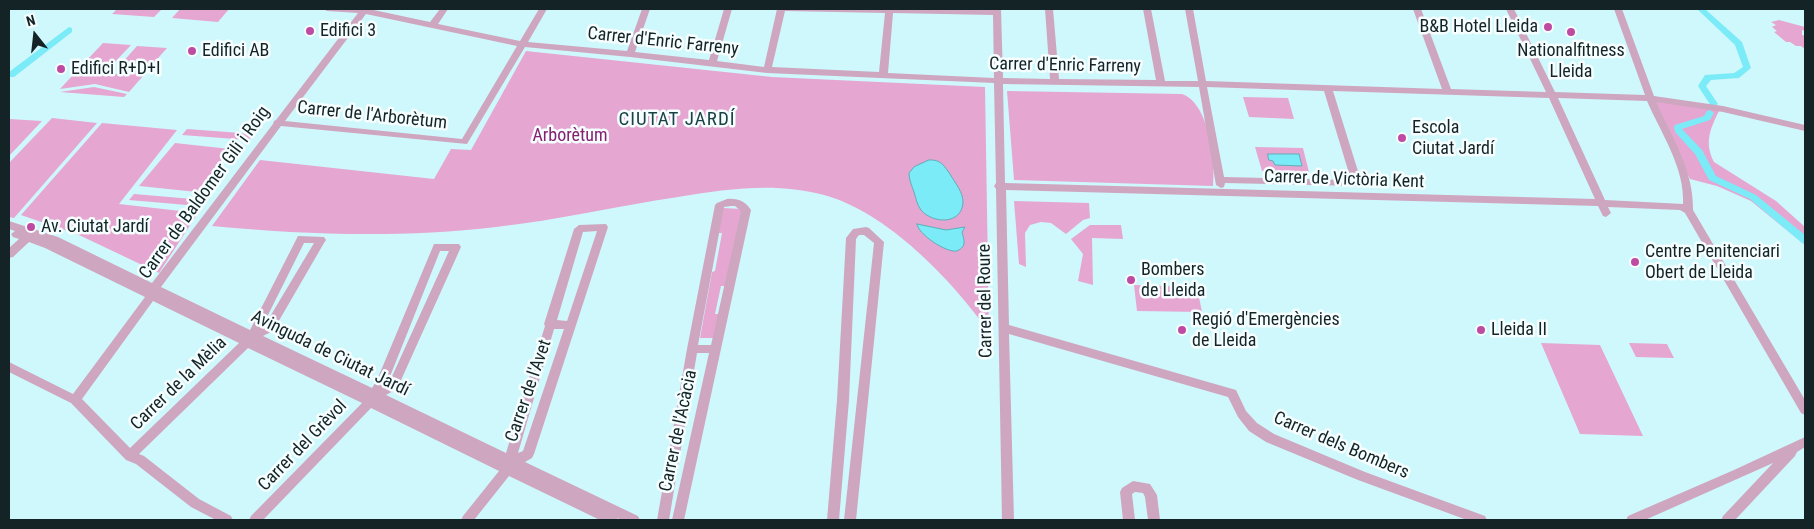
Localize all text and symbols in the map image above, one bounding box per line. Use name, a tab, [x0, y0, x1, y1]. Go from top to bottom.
north arrow	[10, 10, 60, 60]
text: N	[25, 12, 37, 29]
place label: B&B Hotel Lleida	[1419, 16, 1538, 38]
place label: Edifici 3	[320, 20, 376, 42]
marker: B&B Hotel Lleida	[1542, 21, 1554, 33]
street label: Carrer d'Enric Farreny	[586, 23, 740, 61]
marker: Edifici 3	[304, 25, 316, 37]
marker: Nationalfitness Lleida	[1565, 26, 1577, 38]
place label: Edifici AB	[202, 40, 269, 62]
place label: Nationalfitness Lleida	[1517, 40, 1625, 82]
marker: Edifici AB	[186, 45, 198, 57]
street label: Carrer d'Enric Farreny	[989, 54, 1141, 78]
place label: Edifici R+D+I	[71, 58, 160, 80]
marker: Edifici R+D+I	[55, 63, 67, 75]
street label: Carrer de l'Arborètum	[296, 97, 448, 135]
street label: Carrer de Baldomer Gili i Roig	[135, 102, 275, 284]
district label: CIUTAT JARDÍ	[617, 109, 737, 131]
place label: Escola Ciutat Jardí	[1412, 117, 1494, 160]
park label: Arborètum	[532, 125, 608, 147]
marker: Escola Ciutat Jardí	[1396, 132, 1408, 144]
street label: Carrer de Victòria Kent	[1264, 166, 1424, 194]
place label: Av. Ciutat Jardí	[41, 216, 149, 238]
marker: Av. Ciutat Jardí	[25, 221, 37, 233]
place label: Centre Penitenciari Obert de Lleida	[1645, 241, 1780, 284]
street label: Carrer del Roure	[974, 244, 998, 358]
marker: Centre Penitenciari Obert de Lleida	[1629, 256, 1641, 268]
place label: Bombers de Lleida	[1141, 259, 1205, 302]
marker: Bombers de Lleida	[1125, 274, 1137, 286]
street label: Avinguda de Ciutat Jardí	[247, 306, 413, 402]
place label: Regió d'Emergències de Lleida	[1192, 309, 1340, 352]
place label: Lleida II	[1491, 319, 1547, 341]
marker: Regió d'Emergències de Lleida	[1176, 324, 1188, 336]
marker: Lleida II	[1475, 324, 1487, 336]
street label: Carrer de la Mèlia	[127, 333, 231, 435]
street label: Carrer de l'Avet	[501, 337, 557, 445]
street label: Carrer de l'Acàcia	[656, 368, 702, 494]
street label: Carrer del Grèvol	[254, 396, 352, 496]
street label: Carrer dels Bombers	[1270, 408, 1412, 484]

